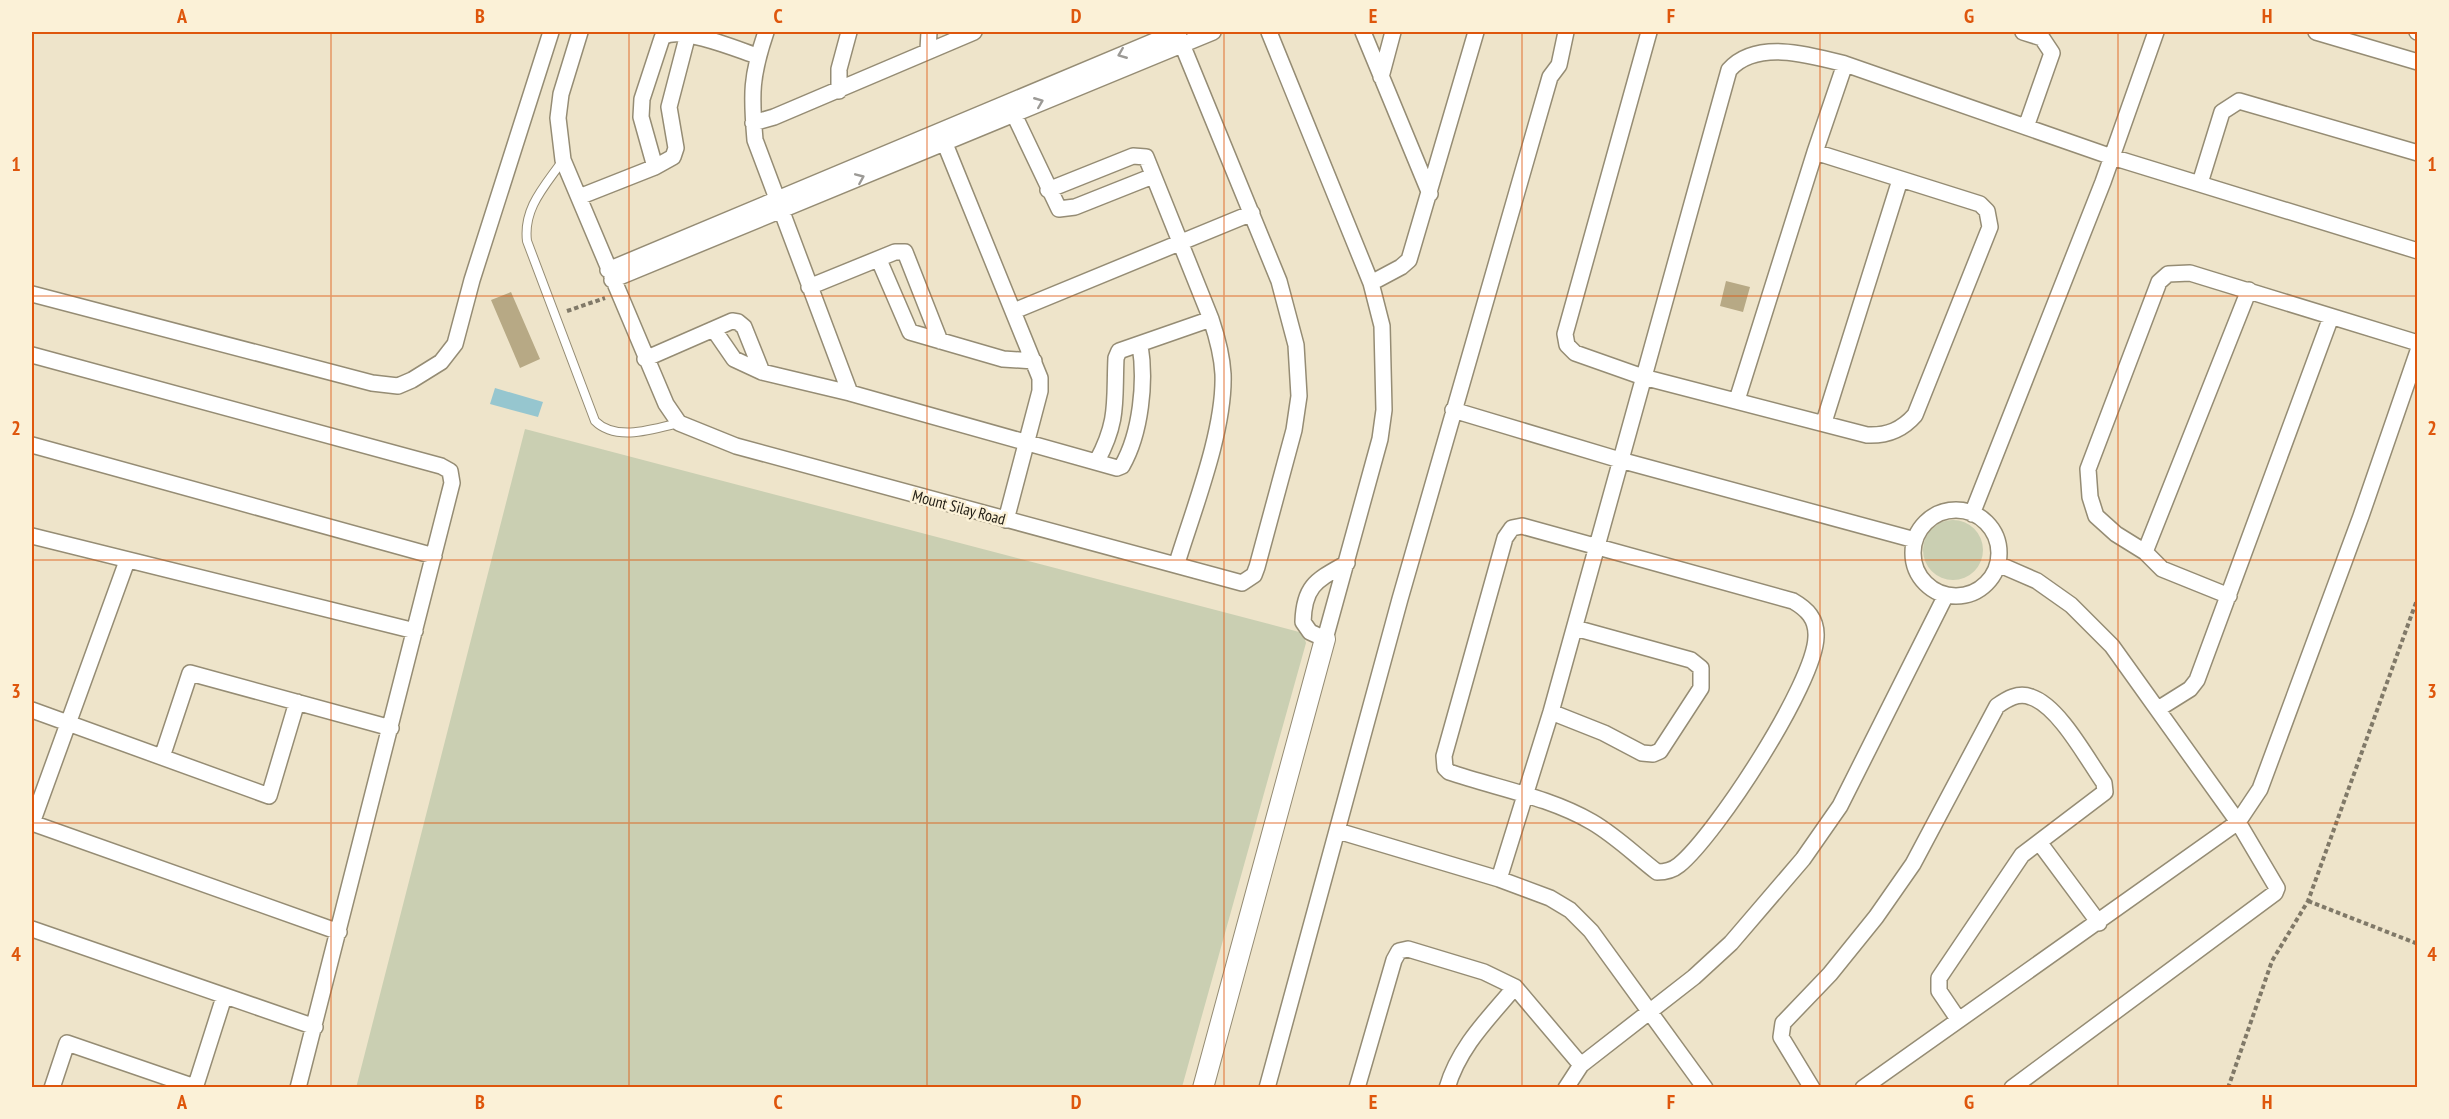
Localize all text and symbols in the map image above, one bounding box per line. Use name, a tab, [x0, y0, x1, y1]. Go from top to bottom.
text: A	[176, 3, 188, 29]
text: B	[475, 3, 485, 29]
text: C	[773, 3, 783, 29]
text: D	[1071, 3, 1082, 29]
text: E	[1369, 3, 1377, 29]
text: F	[1667, 3, 1675, 29]
text: G	[1964, 3, 1974, 29]
text: H	[2262, 3, 2272, 29]
one-way arrow	[1117, 47, 1128, 59]
one-way arrow	[1033, 97, 1044, 109]
text: 1	[11, 151, 21, 177]
text: 1	[2427, 151, 2437, 177]
one-way arrow	[854, 173, 865, 185]
text: 2	[11, 415, 21, 441]
text: 2	[2427, 415, 2437, 441]
street label: Mount Silay Road	[910, 485, 1008, 529]
text: 3	[11, 678, 21, 704]
text: 3	[2427, 678, 2437, 704]
text: 4	[11, 941, 21, 967]
text: 4	[2427, 941, 2437, 967]
text: A	[176, 1089, 188, 1115]
text: B	[475, 1089, 485, 1115]
text: C	[773, 1089, 783, 1115]
text: D	[1071, 1089, 1082, 1115]
text: E	[1369, 1089, 1377, 1115]
text: F	[1667, 1089, 1675, 1115]
text: G	[1964, 1089, 1974, 1115]
text: H	[2262, 1089, 2272, 1115]

